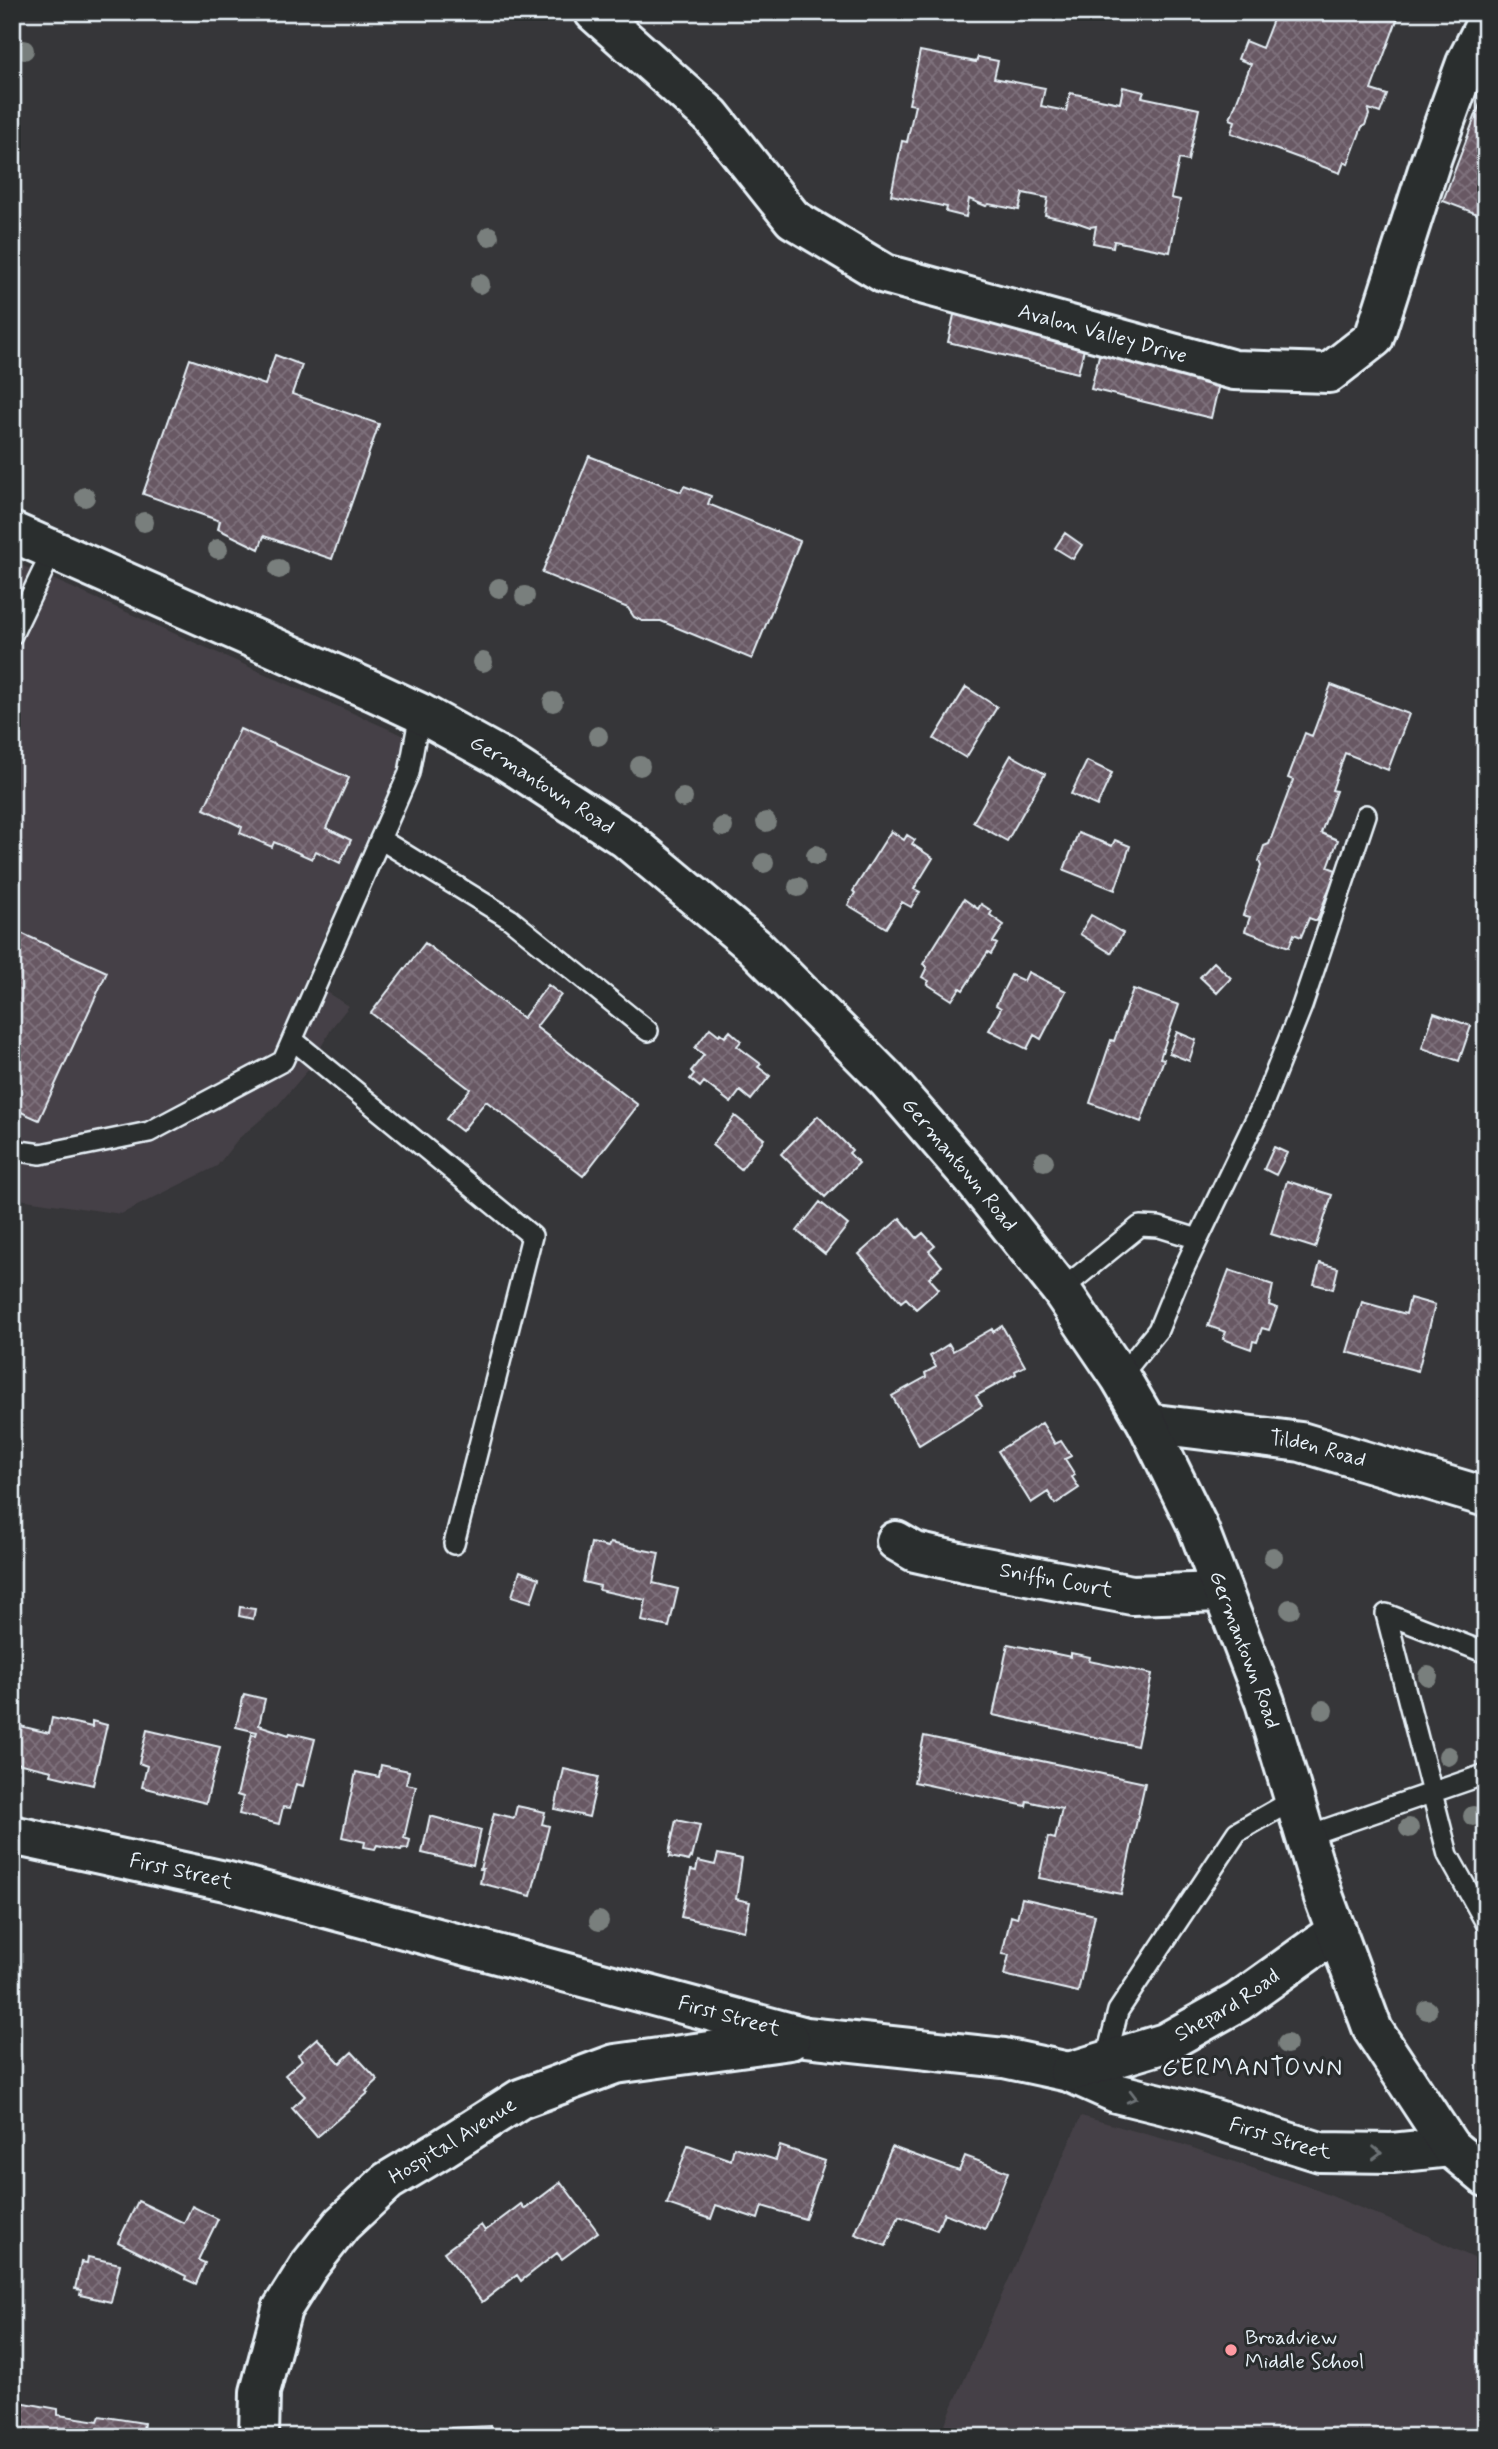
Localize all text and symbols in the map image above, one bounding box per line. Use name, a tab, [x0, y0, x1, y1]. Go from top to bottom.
street label: Avalon Valley Drive	[1015, 297, 1190, 370]
street label: Germantown Road	[464, 729, 620, 841]
street label: Germantown Road	[895, 1092, 1023, 1238]
street label: Tilden Road	[1268, 1424, 1369, 1475]
street label: Sniffin Court	[997, 1556, 1116, 1605]
street label: Germantown Road	[1202, 1567, 1286, 1732]
street label: First Street	[127, 1847, 236, 1897]
street label: Shepard Road	[1170, 1962, 1285, 2049]
street label: First Street	[675, 1989, 784, 2044]
district label: GERMANTOWN	[1162, 2053, 1344, 2084]
one-way arrow	[1126, 2089, 1138, 2104]
street label: Hospital Avenue	[384, 2091, 522, 2191]
street label: First Street	[1226, 2111, 1331, 2166]
one-way arrow	[1372, 2145, 1382, 2161]
place label: Broadview Middle School	[1245, 2324, 1364, 2376]
marker: Broadview Middle School	[1223, 2342, 1239, 2358]

